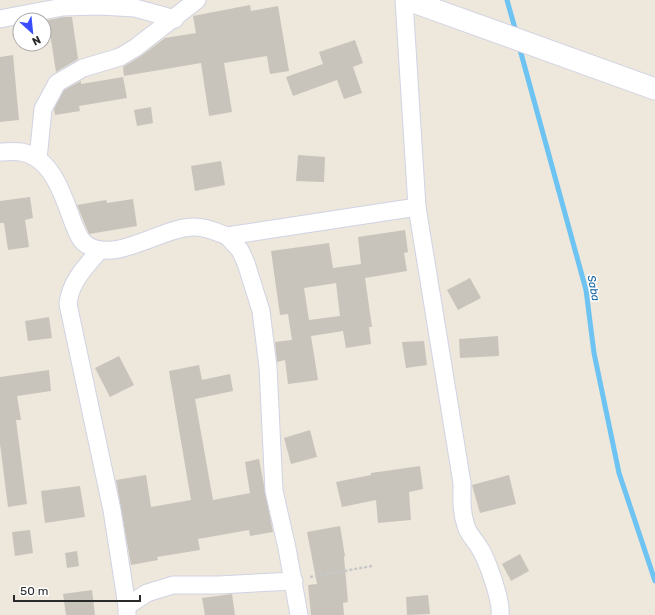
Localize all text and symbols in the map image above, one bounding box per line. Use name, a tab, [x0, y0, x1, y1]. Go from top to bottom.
north arrow	[12, 12, 52, 52]
text: N	[30, 33, 43, 48]
water label: Saba	[585, 274, 602, 303]
scale bar	[14, 577, 140, 603]
text: 50 m	[20, 584, 48, 598]

